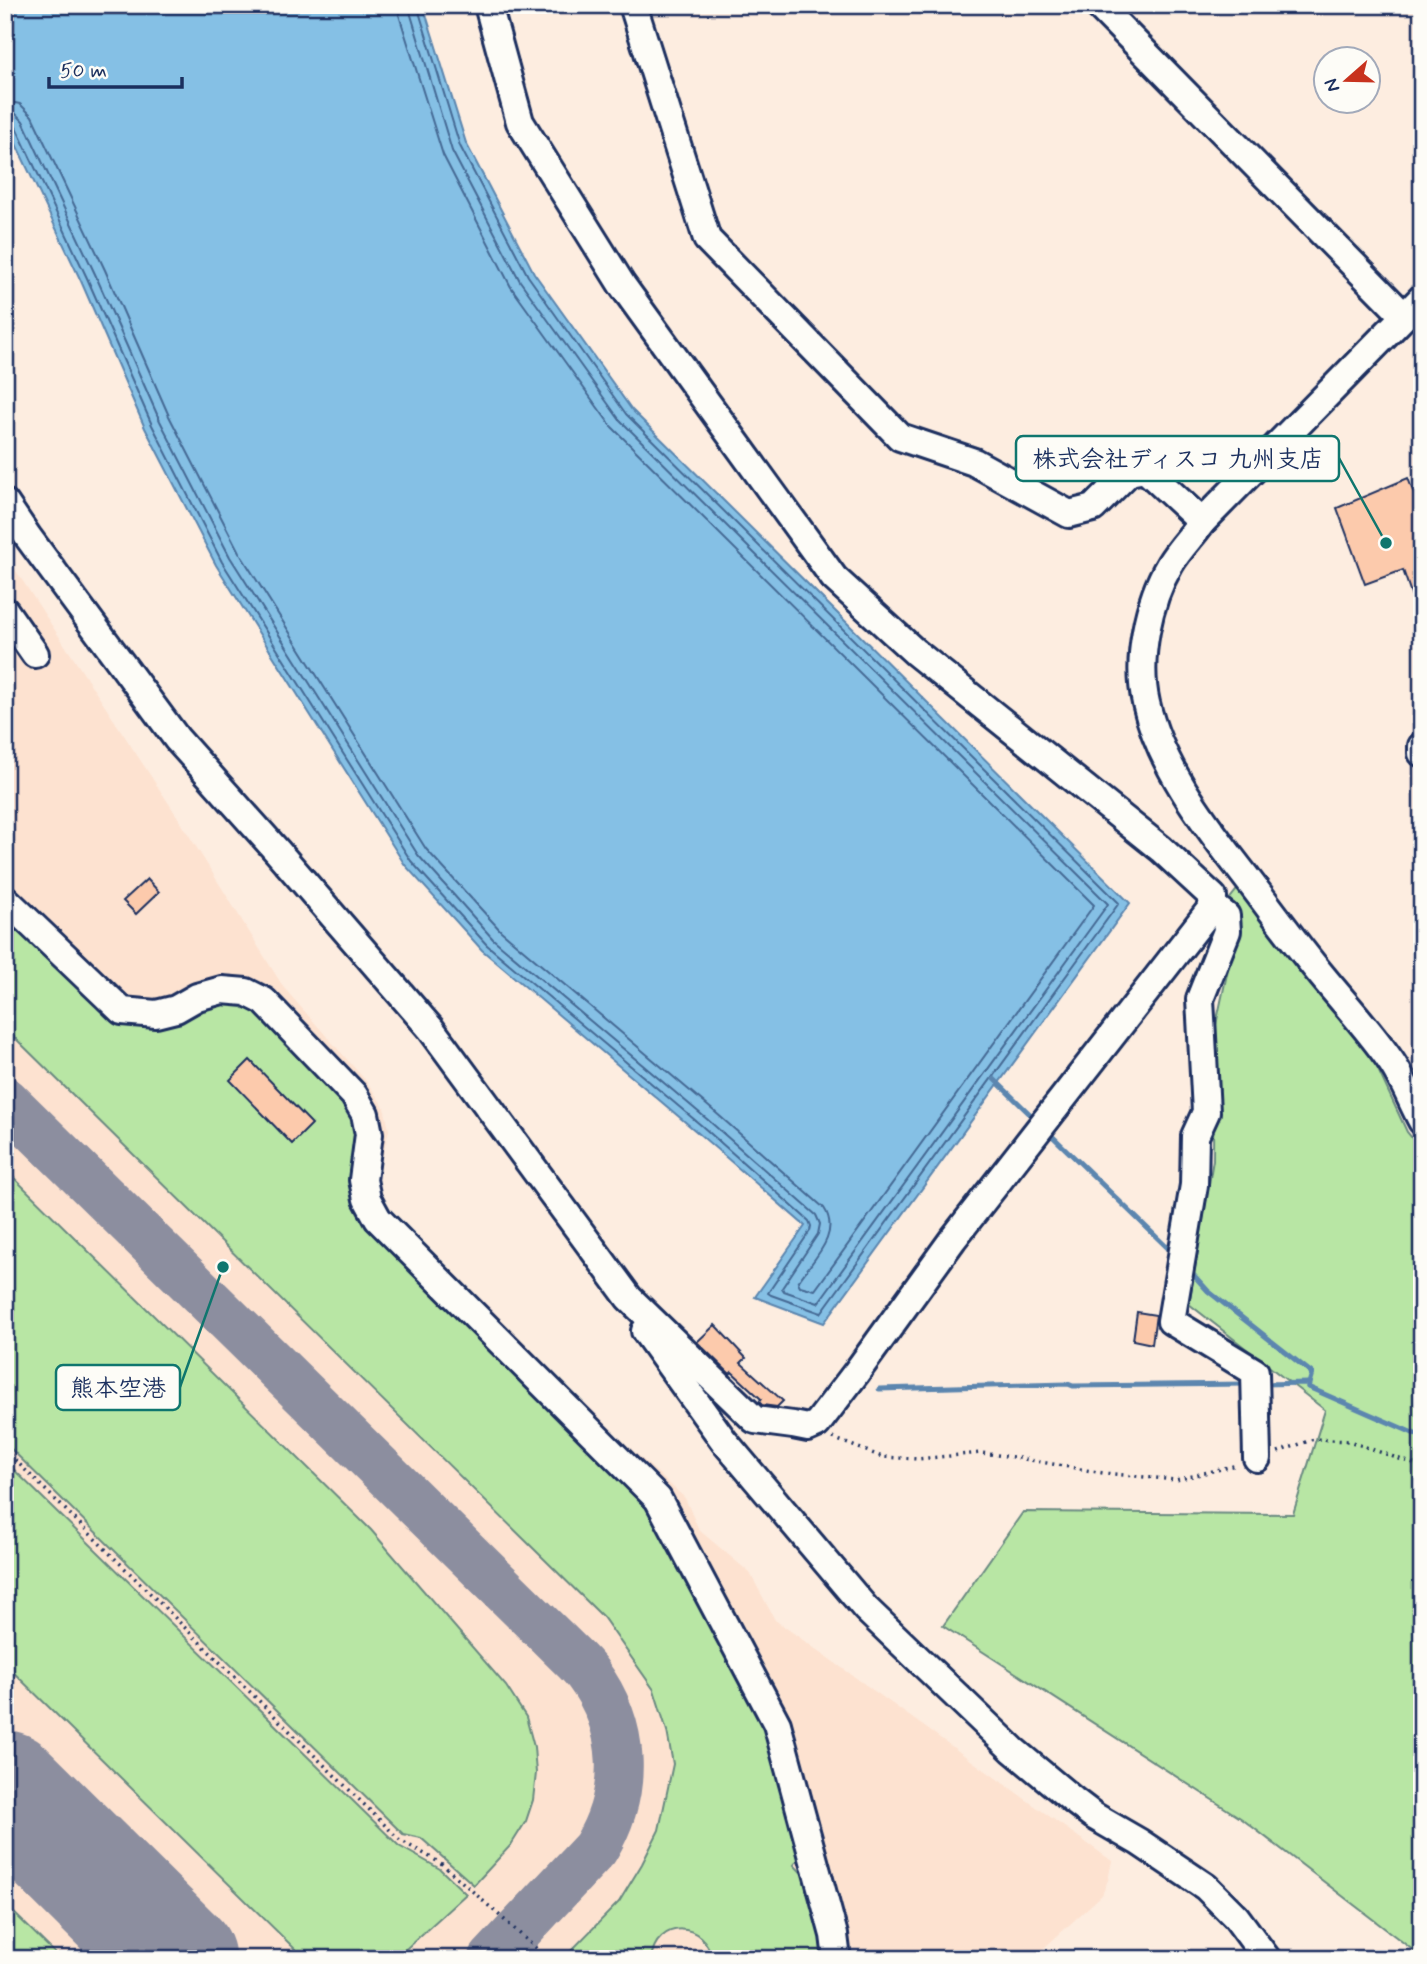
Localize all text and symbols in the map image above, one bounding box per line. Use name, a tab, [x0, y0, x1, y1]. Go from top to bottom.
scale bar	[49, 46, 182, 90]
north arrow	[1312, 46, 1382, 116]
text: 50 m	[60, 57, 107, 85]
text: N	[1319, 75, 1346, 96]
callout: 株式会社ディスコ 九州支店	[1016, 436, 1339, 481]
text: 株式会社ディスコ 九州支店	[1032, 445, 1324, 476]
callout: 熊本空港	[56, 1365, 180, 1410]
text: 熊本空港	[70, 1374, 166, 1405]

